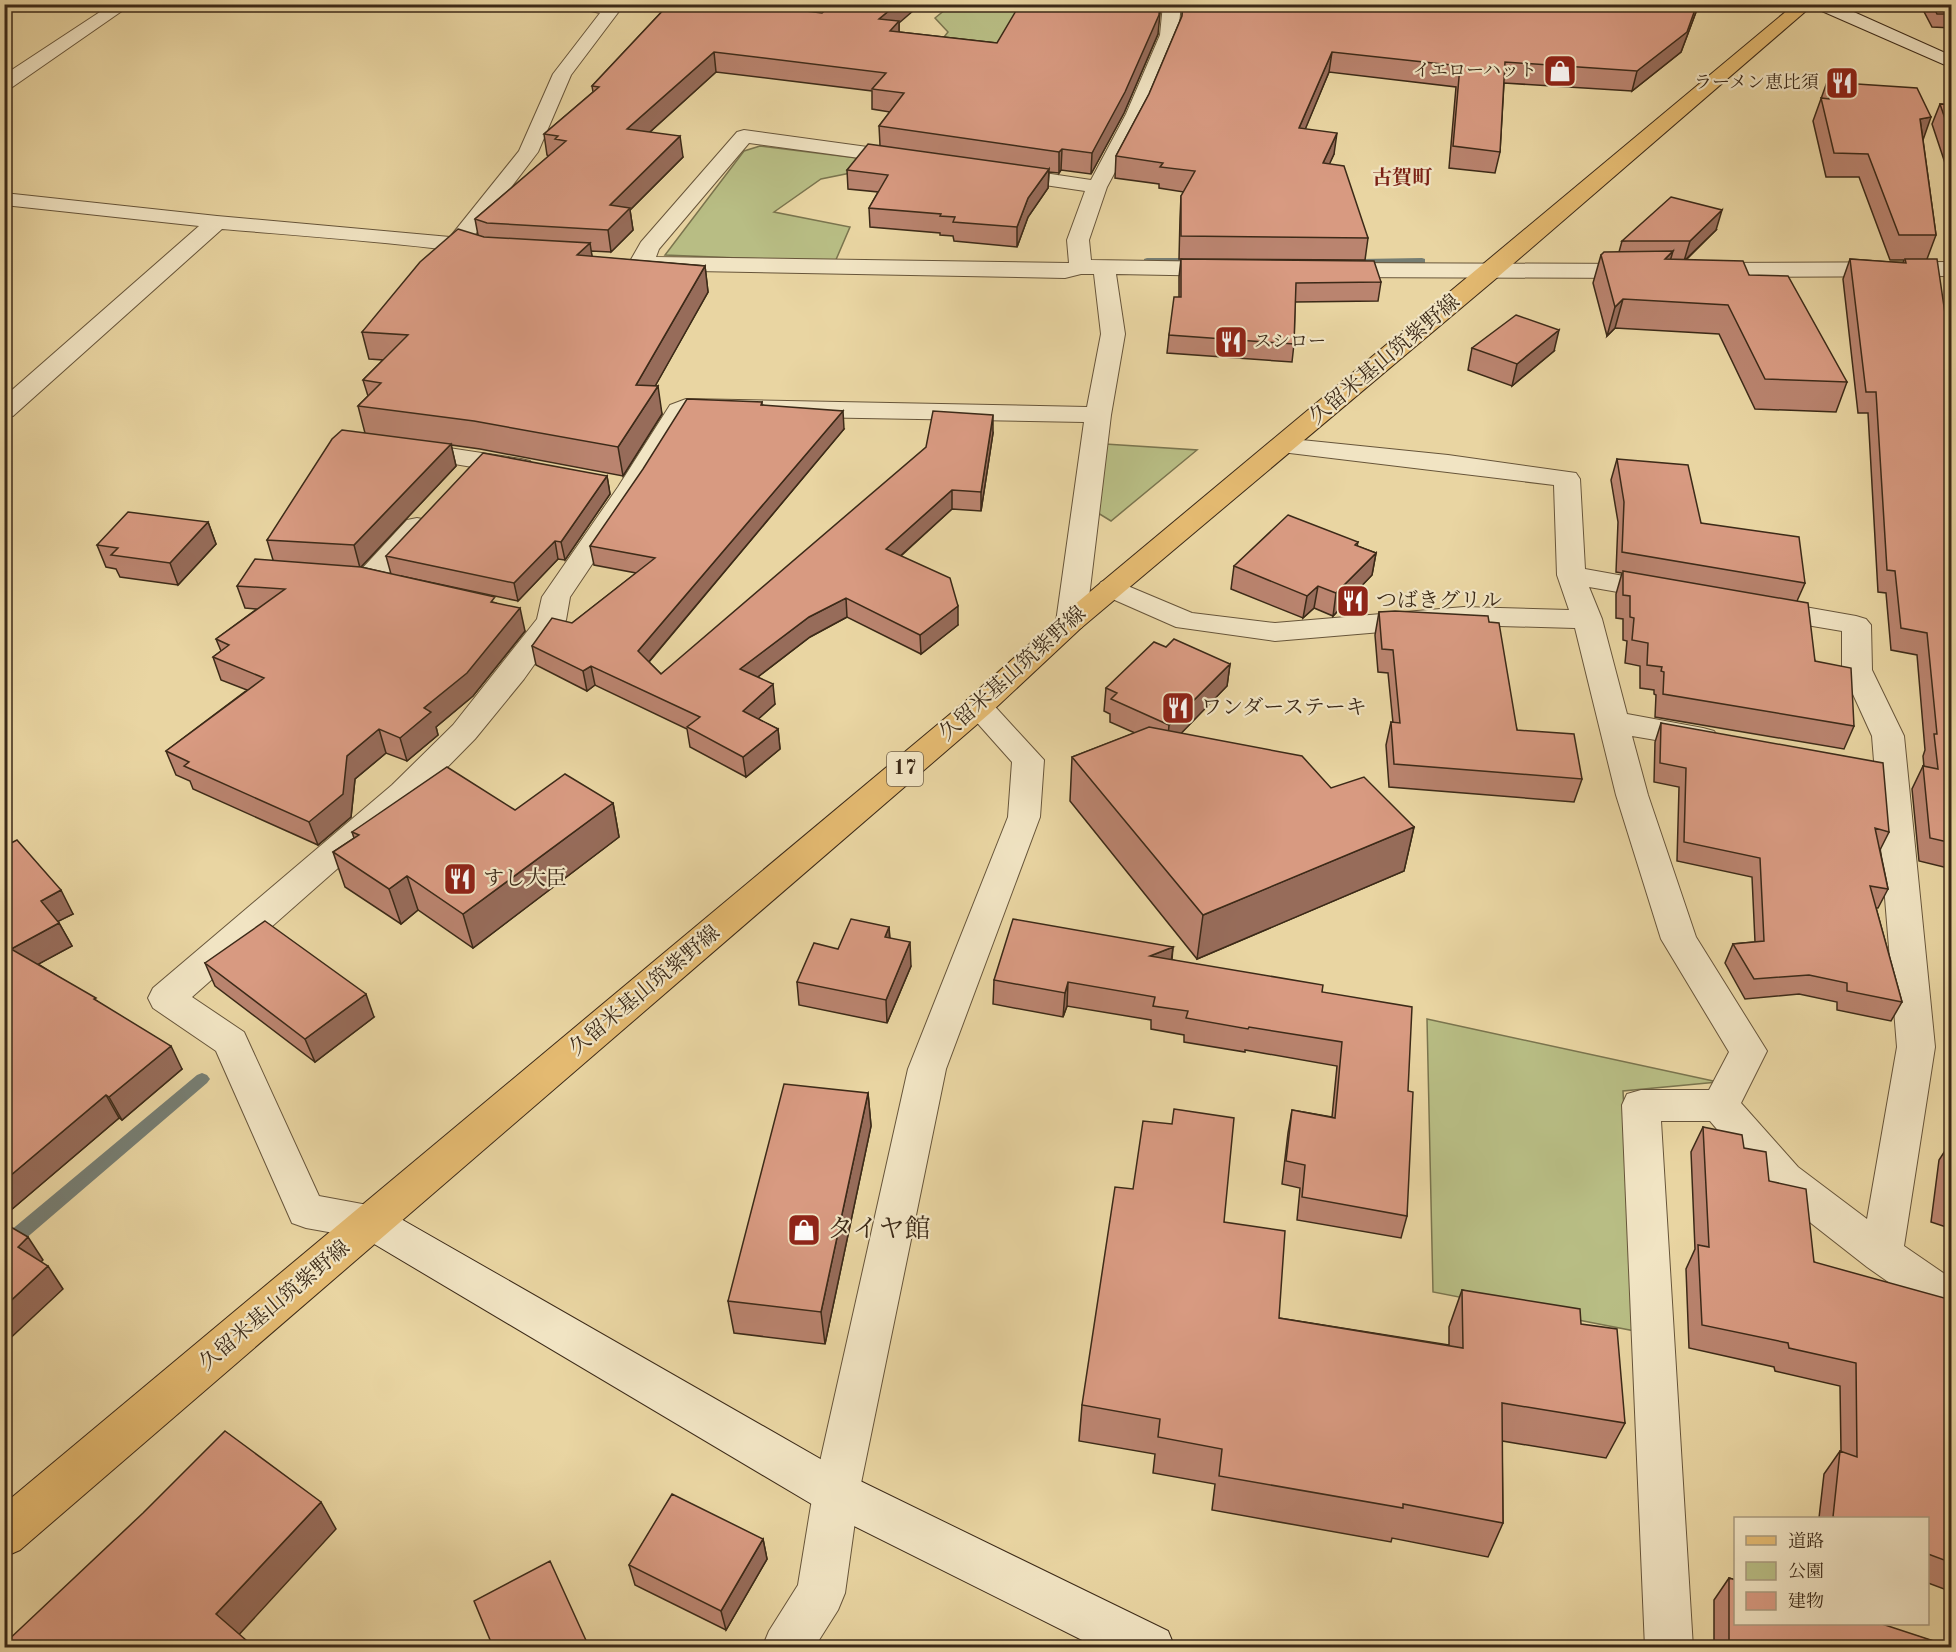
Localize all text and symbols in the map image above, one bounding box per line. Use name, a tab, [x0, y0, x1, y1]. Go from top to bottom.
shop icon: イエローハット	[1542, 53, 1578, 89]
place label: イエローハット	[1413, 62, 1537, 80]
restaurant icon: ラーメン恵比須	[1824, 65, 1860, 101]
place label: ラーメン恵比須	[1694, 73, 1819, 92]
district label: 古賀町	[1372, 167, 1433, 189]
street label: 久留米基山筑紫野線	[1305, 290, 1464, 429]
restaurant icon: スシロー	[1213, 324, 1249, 360]
place label: スシロー	[1254, 333, 1326, 351]
restaurant icon: つばきグリル	[1335, 583, 1371, 619]
place label: つばきグリル	[1376, 589, 1502, 612]
street label: 久留米基山筑紫野線	[934, 601, 1090, 745]
restaurant icon: ワンダーステーキ	[1160, 690, 1196, 726]
place label: ワンダーステーキ	[1201, 697, 1367, 719]
road number: 17	[887, 752, 923, 786]
restaurant icon: すし大臣	[442, 861, 478, 897]
place label: すし大臣	[483, 867, 567, 890]
street label: 久留米基山筑紫野線	[565, 921, 724, 1060]
shop icon: タイヤ館	[786, 1212, 822, 1248]
place label: タイヤ館	[827, 1215, 930, 1243]
street label: 久留米基山筑紫野線	[195, 1236, 354, 1375]
legend	[1734, 1517, 1929, 1625]
text: 道路	[1788, 1531, 1824, 1551]
text: 公園	[1788, 1562, 1824, 1581]
text: 建物	[1788, 1591, 1824, 1611]

